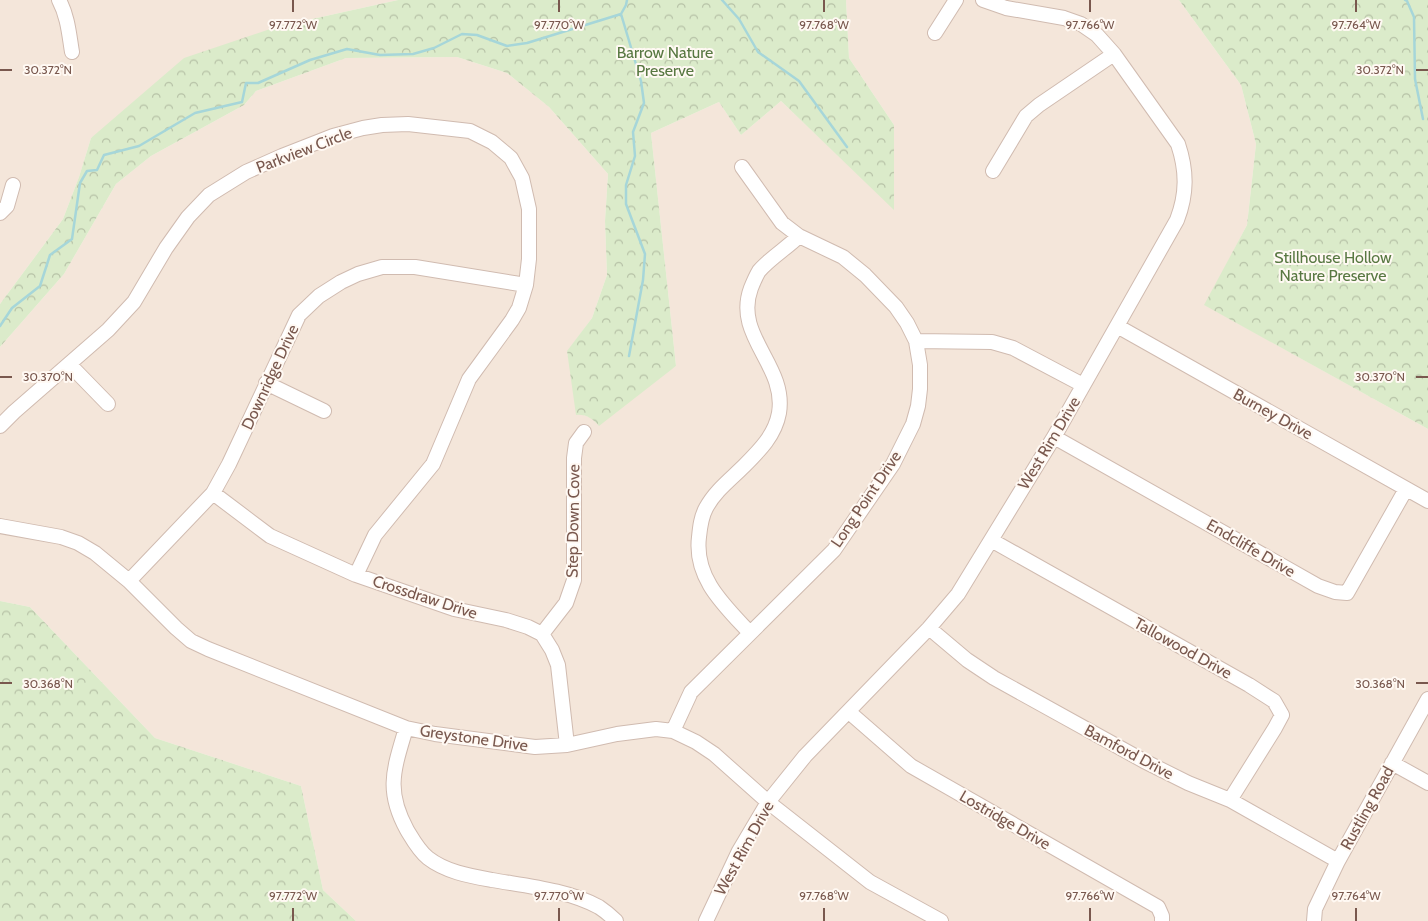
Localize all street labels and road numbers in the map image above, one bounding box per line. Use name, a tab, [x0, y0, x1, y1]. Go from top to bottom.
street label: Parkview Circle	[253, 123, 355, 177]
street label: Downridge Drive	[237, 321, 303, 433]
street label: Burney Drive	[1230, 384, 1316, 444]
street label: West Rim Drive	[1014, 393, 1084, 493]
street label: Long Point Drive	[827, 447, 905, 551]
street label: Step Down Cove	[563, 464, 583, 578]
street label: Endcliffe Drive	[1203, 515, 1299, 581]
street label: Crossdraw Drive	[370, 571, 480, 623]
street label: Tallowood Drive	[1131, 613, 1235, 683]
street label: Greystone Drive	[419, 721, 529, 755]
street label: Bamford Drive	[1081, 721, 1177, 783]
street label: Rustling Road	[1336, 763, 1398, 853]
street label: Lostridge Drive	[956, 786, 1054, 854]
street label: West Rim Drive	[710, 798, 778, 898]

